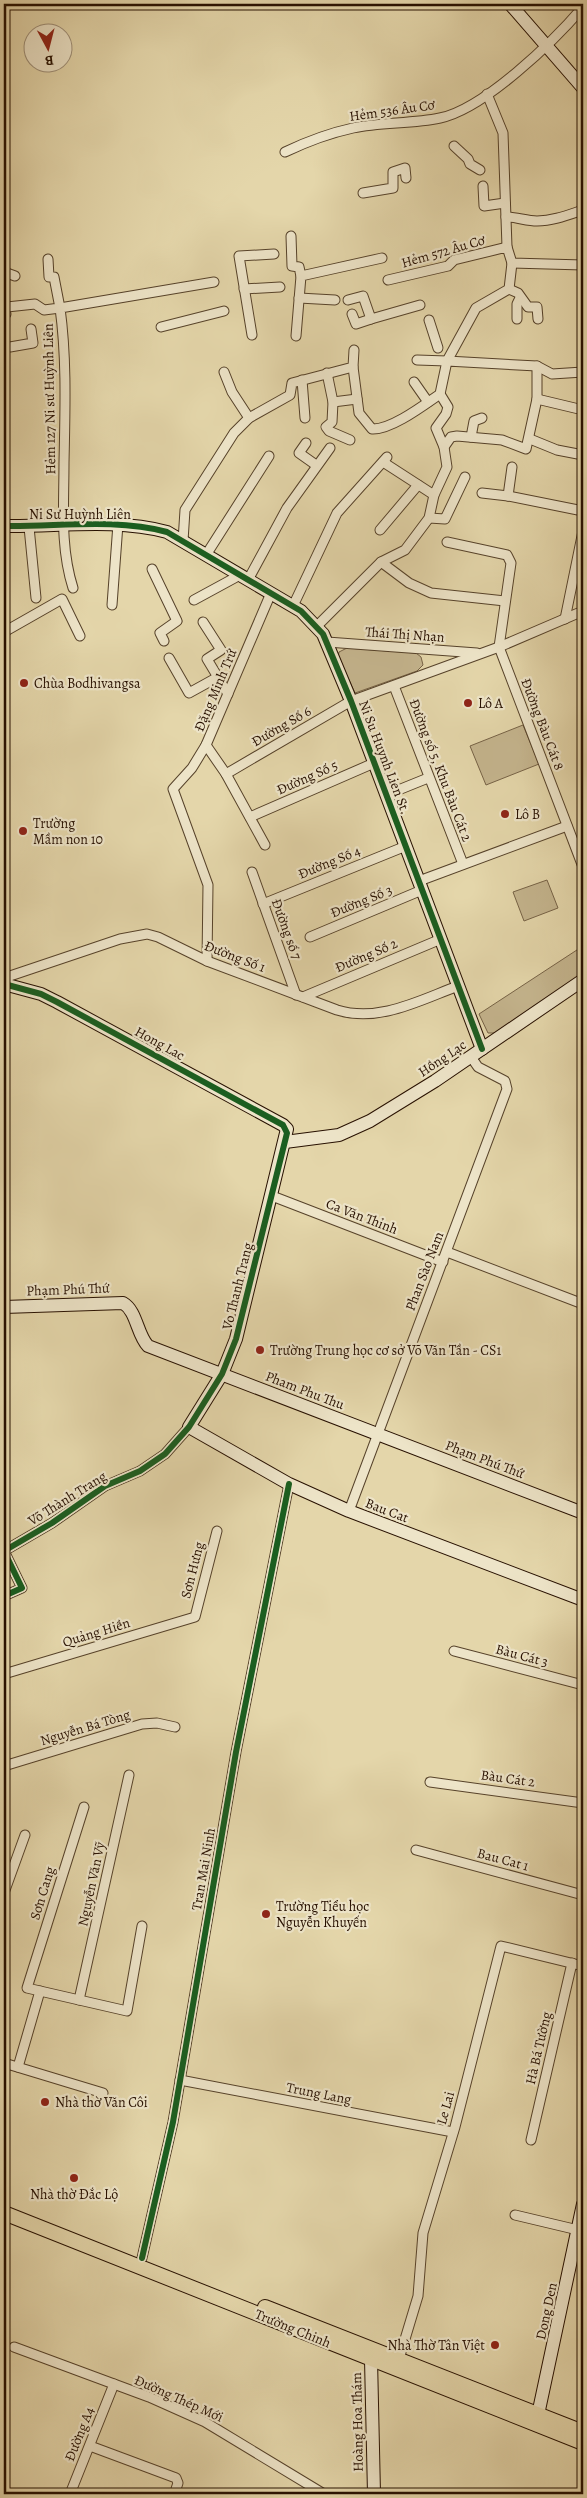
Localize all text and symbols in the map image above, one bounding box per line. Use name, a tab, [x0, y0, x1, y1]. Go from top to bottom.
north arrow	[22, 22, 72, 72]
text: B	[44, 50, 55, 70]
street label: Hẻm 536 Âu Cơ	[348, 95, 437, 126]
street label: Hẻm 572 Âu Cơ	[399, 230, 488, 273]
street label: Hẻm 127 Ni sư Huỳnh Liên	[39, 323, 60, 475]
street label: Ni Sư Huỳnh Liên	[29, 505, 131, 524]
street label: Thái Thị Nhạn	[365, 622, 446, 647]
street label: Đặng Minh Trứ	[190, 646, 241, 734]
place label: Chùa Bodhivangsa	[34, 674, 141, 693]
street label: Đường Bàu Cát 8	[516, 675, 569, 773]
marker: Chùa Bodhivangsa	[18, 677, 30, 689]
place label: Lô A	[478, 694, 504, 713]
street label: Đường số 5, Khu Bàu Cát 2	[405, 696, 477, 845]
street label: Ni Su Huynh Lien St.	[354, 697, 415, 817]
marker: Lô A	[462, 697, 474, 709]
street label: Đường Số 6	[248, 702, 314, 751]
street label: Đường Số 5	[274, 755, 341, 799]
place label: Lô B	[515, 805, 540, 824]
marker: Lô B	[499, 808, 511, 820]
place label: Trường Mầm non 10	[33, 814, 103, 849]
marker: Trường Mầm non 10	[17, 825, 29, 837]
street label: Đường Số 4	[295, 841, 363, 884]
street label: Đường Số 3	[327, 880, 395, 922]
street label: Đường số 7	[267, 896, 306, 962]
street label: Đường Số 2	[332, 934, 401, 977]
street label: Đường Số 1	[202, 936, 268, 977]
street label: Hong Lac	[131, 1022, 188, 1065]
street label: Hồng Lạc	[414, 1035, 470, 1081]
street label: Ca Văn Thỉnh	[323, 1194, 401, 1239]
street label: Phan Sào Nam	[401, 1228, 448, 1314]
street label: Vo Thanh Trang	[217, 1241, 257, 1333]
street label: Phạm Phú Thứ	[26, 1279, 110, 1300]
place label: Trường Trung học cơ sở Võ Văn Tần - CS1	[270, 1341, 501, 1360]
marker: Trường Trung học cơ sở Võ Văn Tần - CS1	[254, 1344, 266, 1356]
street label: Pham Phu Thu	[263, 1367, 347, 1414]
street label: Phạm Phú Thứ	[443, 1436, 527, 1483]
street label: Võ Thành Trang	[24, 1467, 110, 1531]
street label: Bau Cat	[362, 1494, 412, 1528]
street label: Sơn Hưng	[176, 1540, 209, 1600]
street label: Quảng Hiền	[60, 1613, 133, 1652]
street label: Bàu Cát 3	[493, 1639, 550, 1672]
street label: Nguyễn Bá Tòng	[38, 1705, 133, 1750]
street label: Bàu Cát 2	[480, 1765, 537, 1792]
street label: Tran Mai Ninh	[187, 1826, 220, 1912]
street label: Nguyễn Văn Vỹ	[73, 1839, 110, 1928]
street label: Bau Cat 1	[475, 1843, 531, 1876]
street label: Sơn Cang	[25, 1864, 60, 1922]
place label: Trường Tiểu học Nguyễn Khuyến	[276, 1897, 369, 1932]
marker: Trường Tiểu học Nguyễn Khuyến	[260, 1908, 272, 1920]
street label: Hà Bá Tường	[521, 2010, 556, 2086]
street label: Trung Lang	[285, 2078, 353, 2109]
street label: Le Lai	[432, 2089, 459, 2127]
place label: Nhà thờ Văn Côi	[55, 2093, 148, 2112]
marker: Nhà thờ Văn Côi	[39, 2096, 51, 2108]
marker: Nhà thờ Đắc Lộ	[68, 2172, 80, 2184]
place label: Nhà thờ Đắc Lộ	[30, 2185, 118, 2204]
street label: Dong Den	[531, 2280, 562, 2341]
street label: Trường Chinh	[252, 2305, 334, 2353]
place label: Nhà Thờ Tân Việt	[388, 2336, 485, 2355]
marker: Nhà Thờ Tân Việt	[489, 2339, 501, 2351]
street label: Đường Thép Mới	[131, 2370, 226, 2427]
street label: Hoàng Hoa Thám	[347, 2372, 368, 2472]
street label: Đường A4	[60, 2404, 99, 2464]

